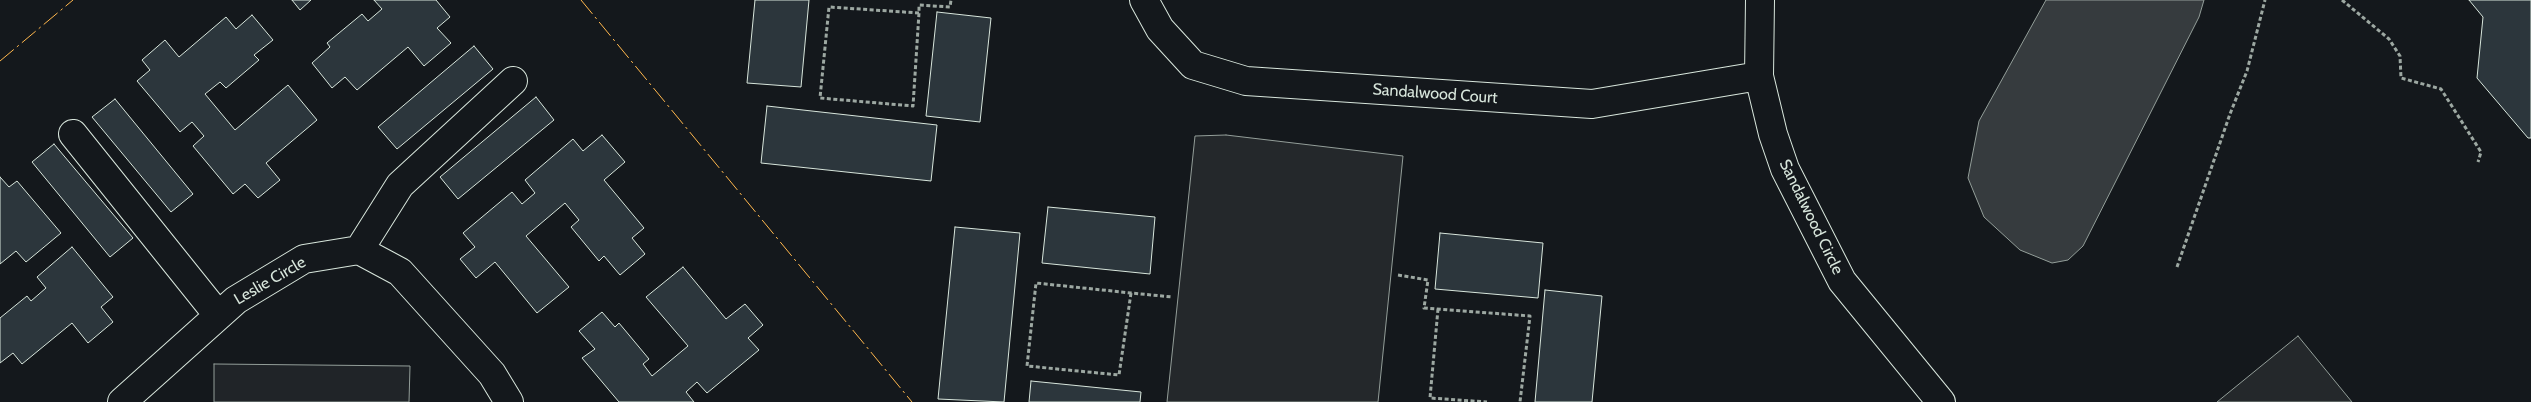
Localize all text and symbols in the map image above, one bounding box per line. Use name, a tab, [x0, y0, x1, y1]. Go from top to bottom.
street label: Sandalwood Court	[1372, 80, 1498, 108]
street label: Sandalwood Circle	[1775, 156, 1847, 278]
street label: Leslie Circle	[231, 253, 309, 309]

